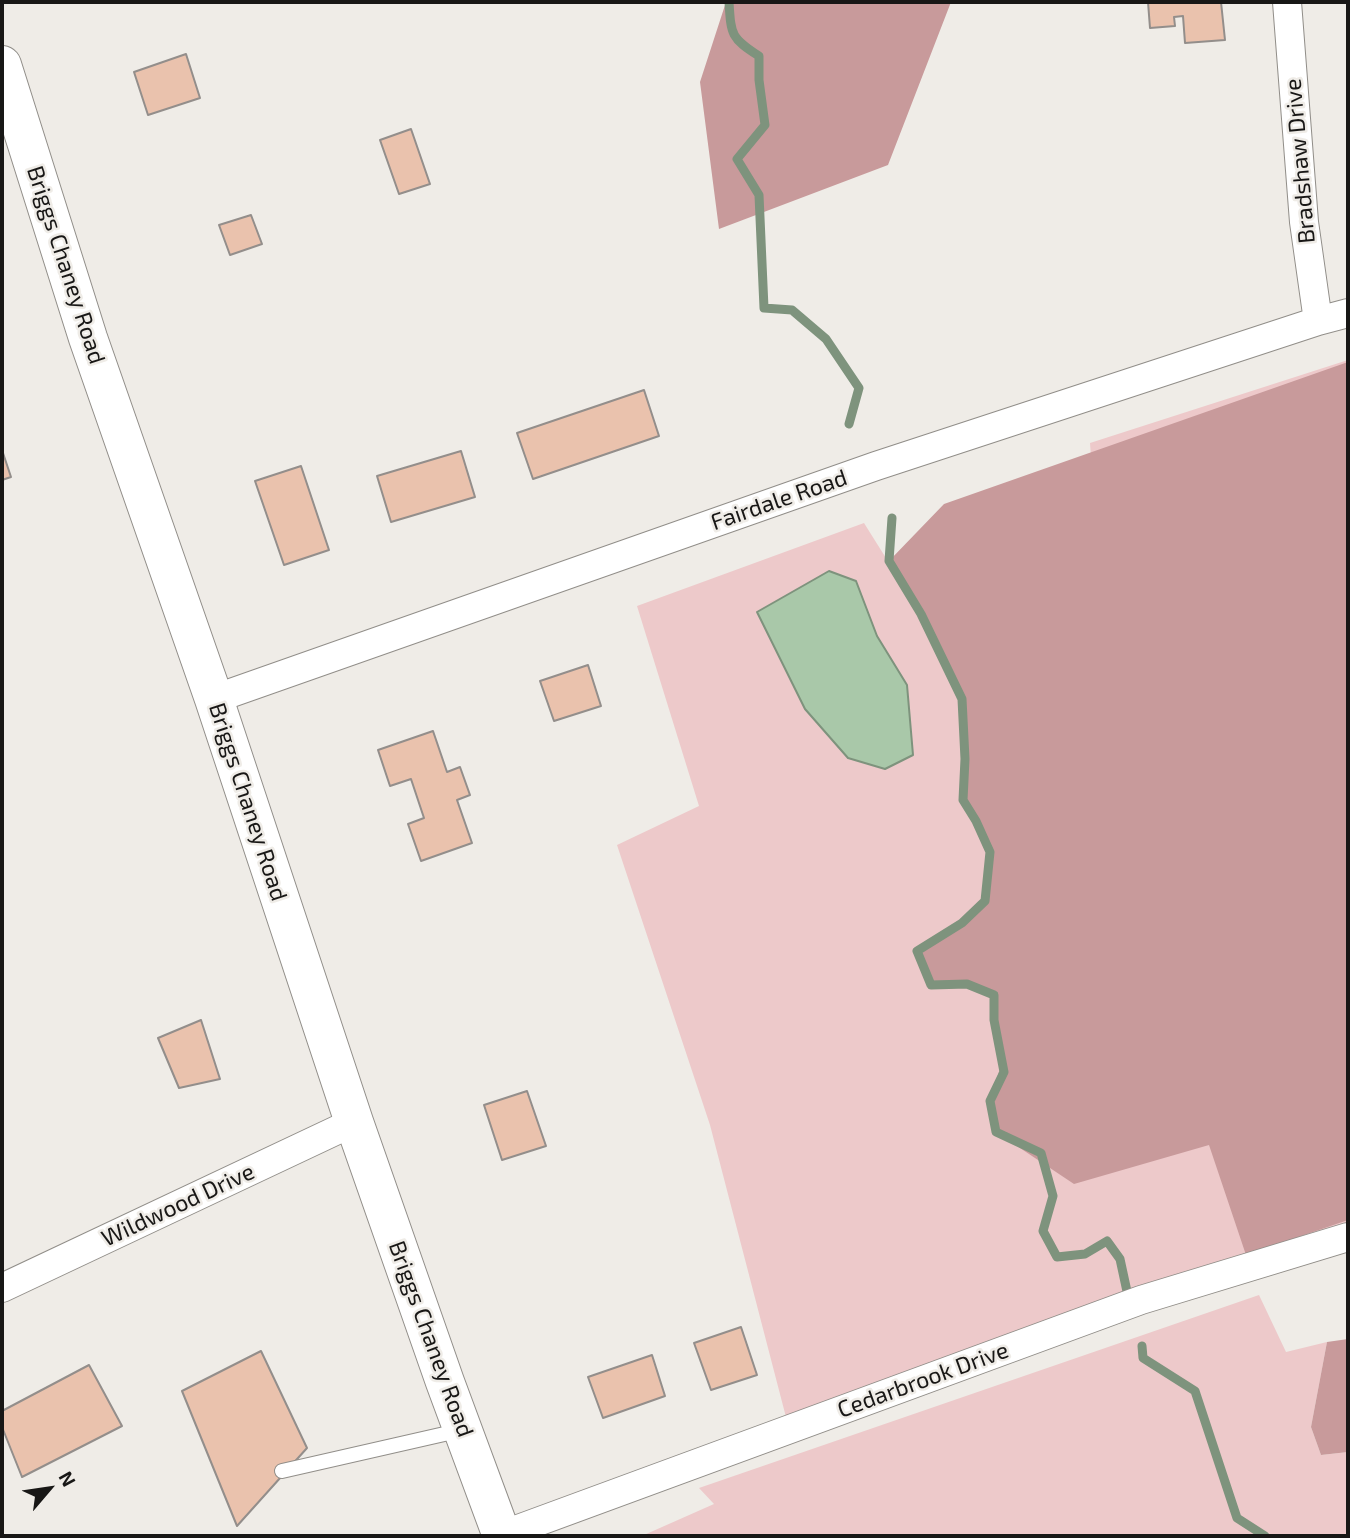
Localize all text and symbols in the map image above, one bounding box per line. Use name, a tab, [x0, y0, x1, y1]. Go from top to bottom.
street label: Bradshaw Drive	[1279, 77, 1321, 245]
street label: Briggs Chaney Road	[21, 162, 111, 368]
street label: Fairdale Road	[707, 464, 851, 536]
street label: Briggs Chaney Road	[203, 699, 293, 905]
street label: Wildwood Drive	[97, 1158, 259, 1252]
street label: Briggs Chaney Road	[383, 1237, 479, 1441]
street label: Cedarbrook Drive	[834, 1336, 1012, 1424]
north arrow	[14, 1454, 84, 1524]
text: N	[54, 1467, 81, 1490]

